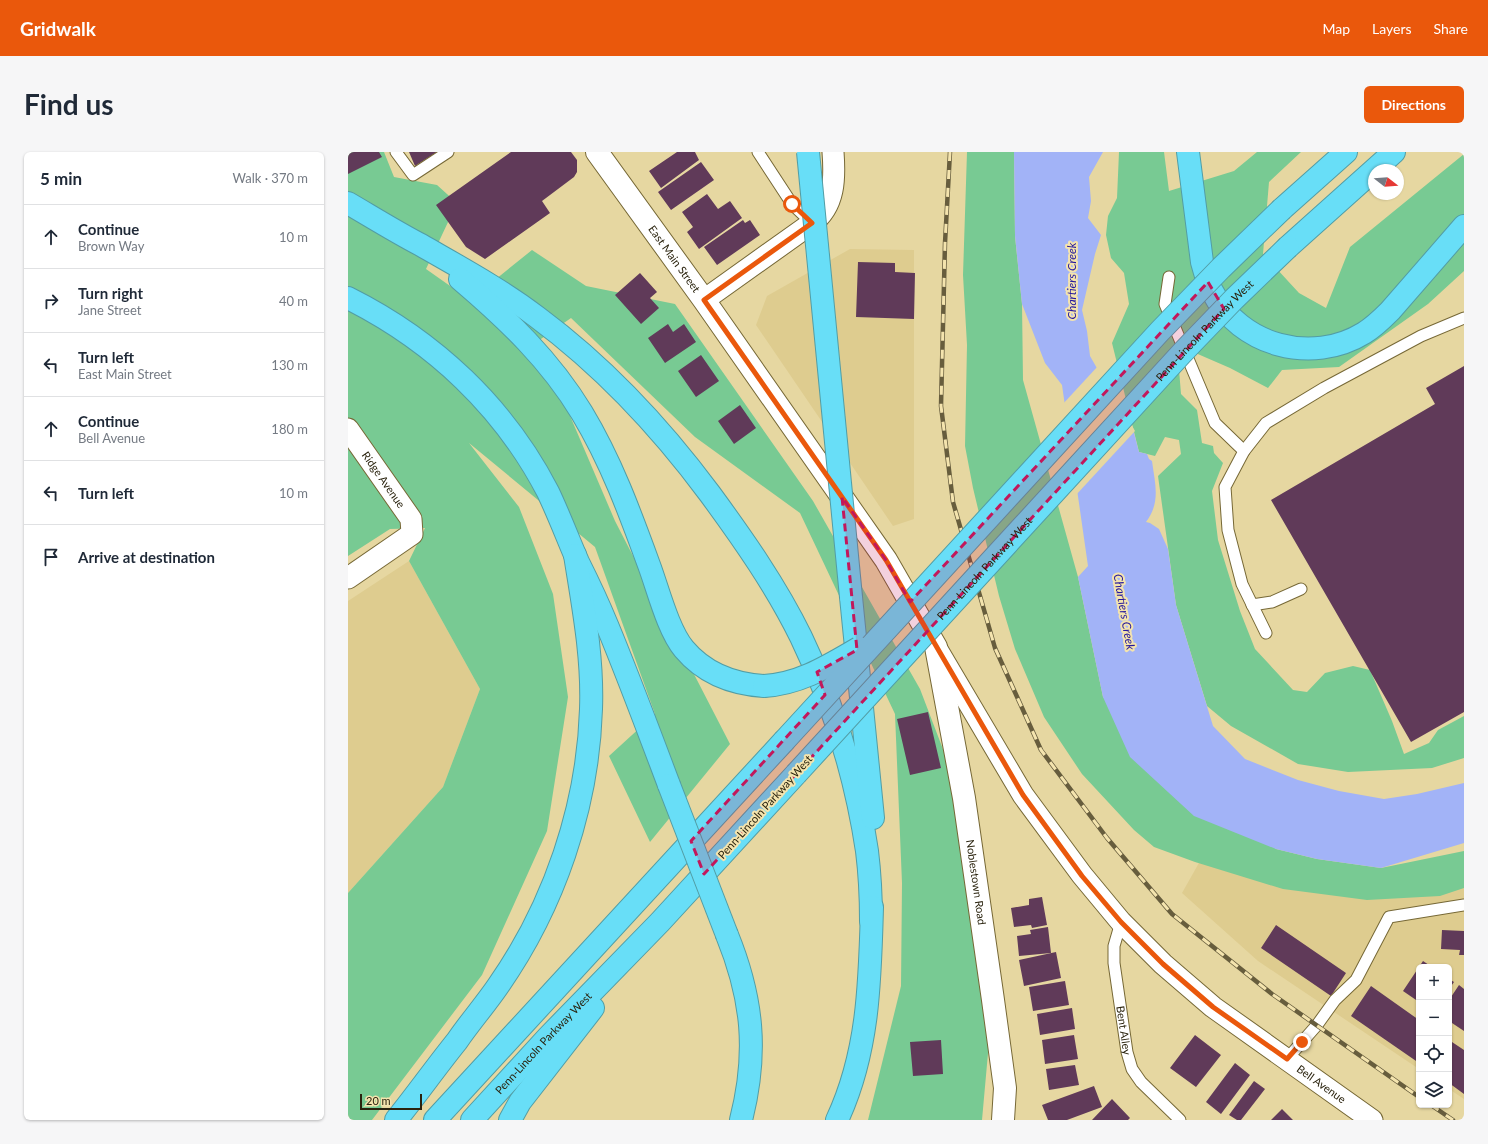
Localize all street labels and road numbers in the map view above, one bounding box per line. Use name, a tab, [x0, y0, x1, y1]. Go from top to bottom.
street label: East Main Street	[646, 223, 703, 295]
street label: Penn-Lincoln Parkway West	[1153, 277, 1256, 383]
street label: Ridge Avenue	[360, 449, 408, 510]
street label: Penn-Lincoln Parkway West	[934, 514, 1035, 622]
street label: Penn-Lincoln Parkway West	[715, 752, 815, 861]
street label: Noblestown Road	[964, 839, 989, 926]
street label: Penn-Lincoln Parkway West	[492, 989, 594, 1096]
street label: Bent Alley	[1114, 1005, 1134, 1056]
street label: Bell Avenue	[1295, 1062, 1349, 1106]

